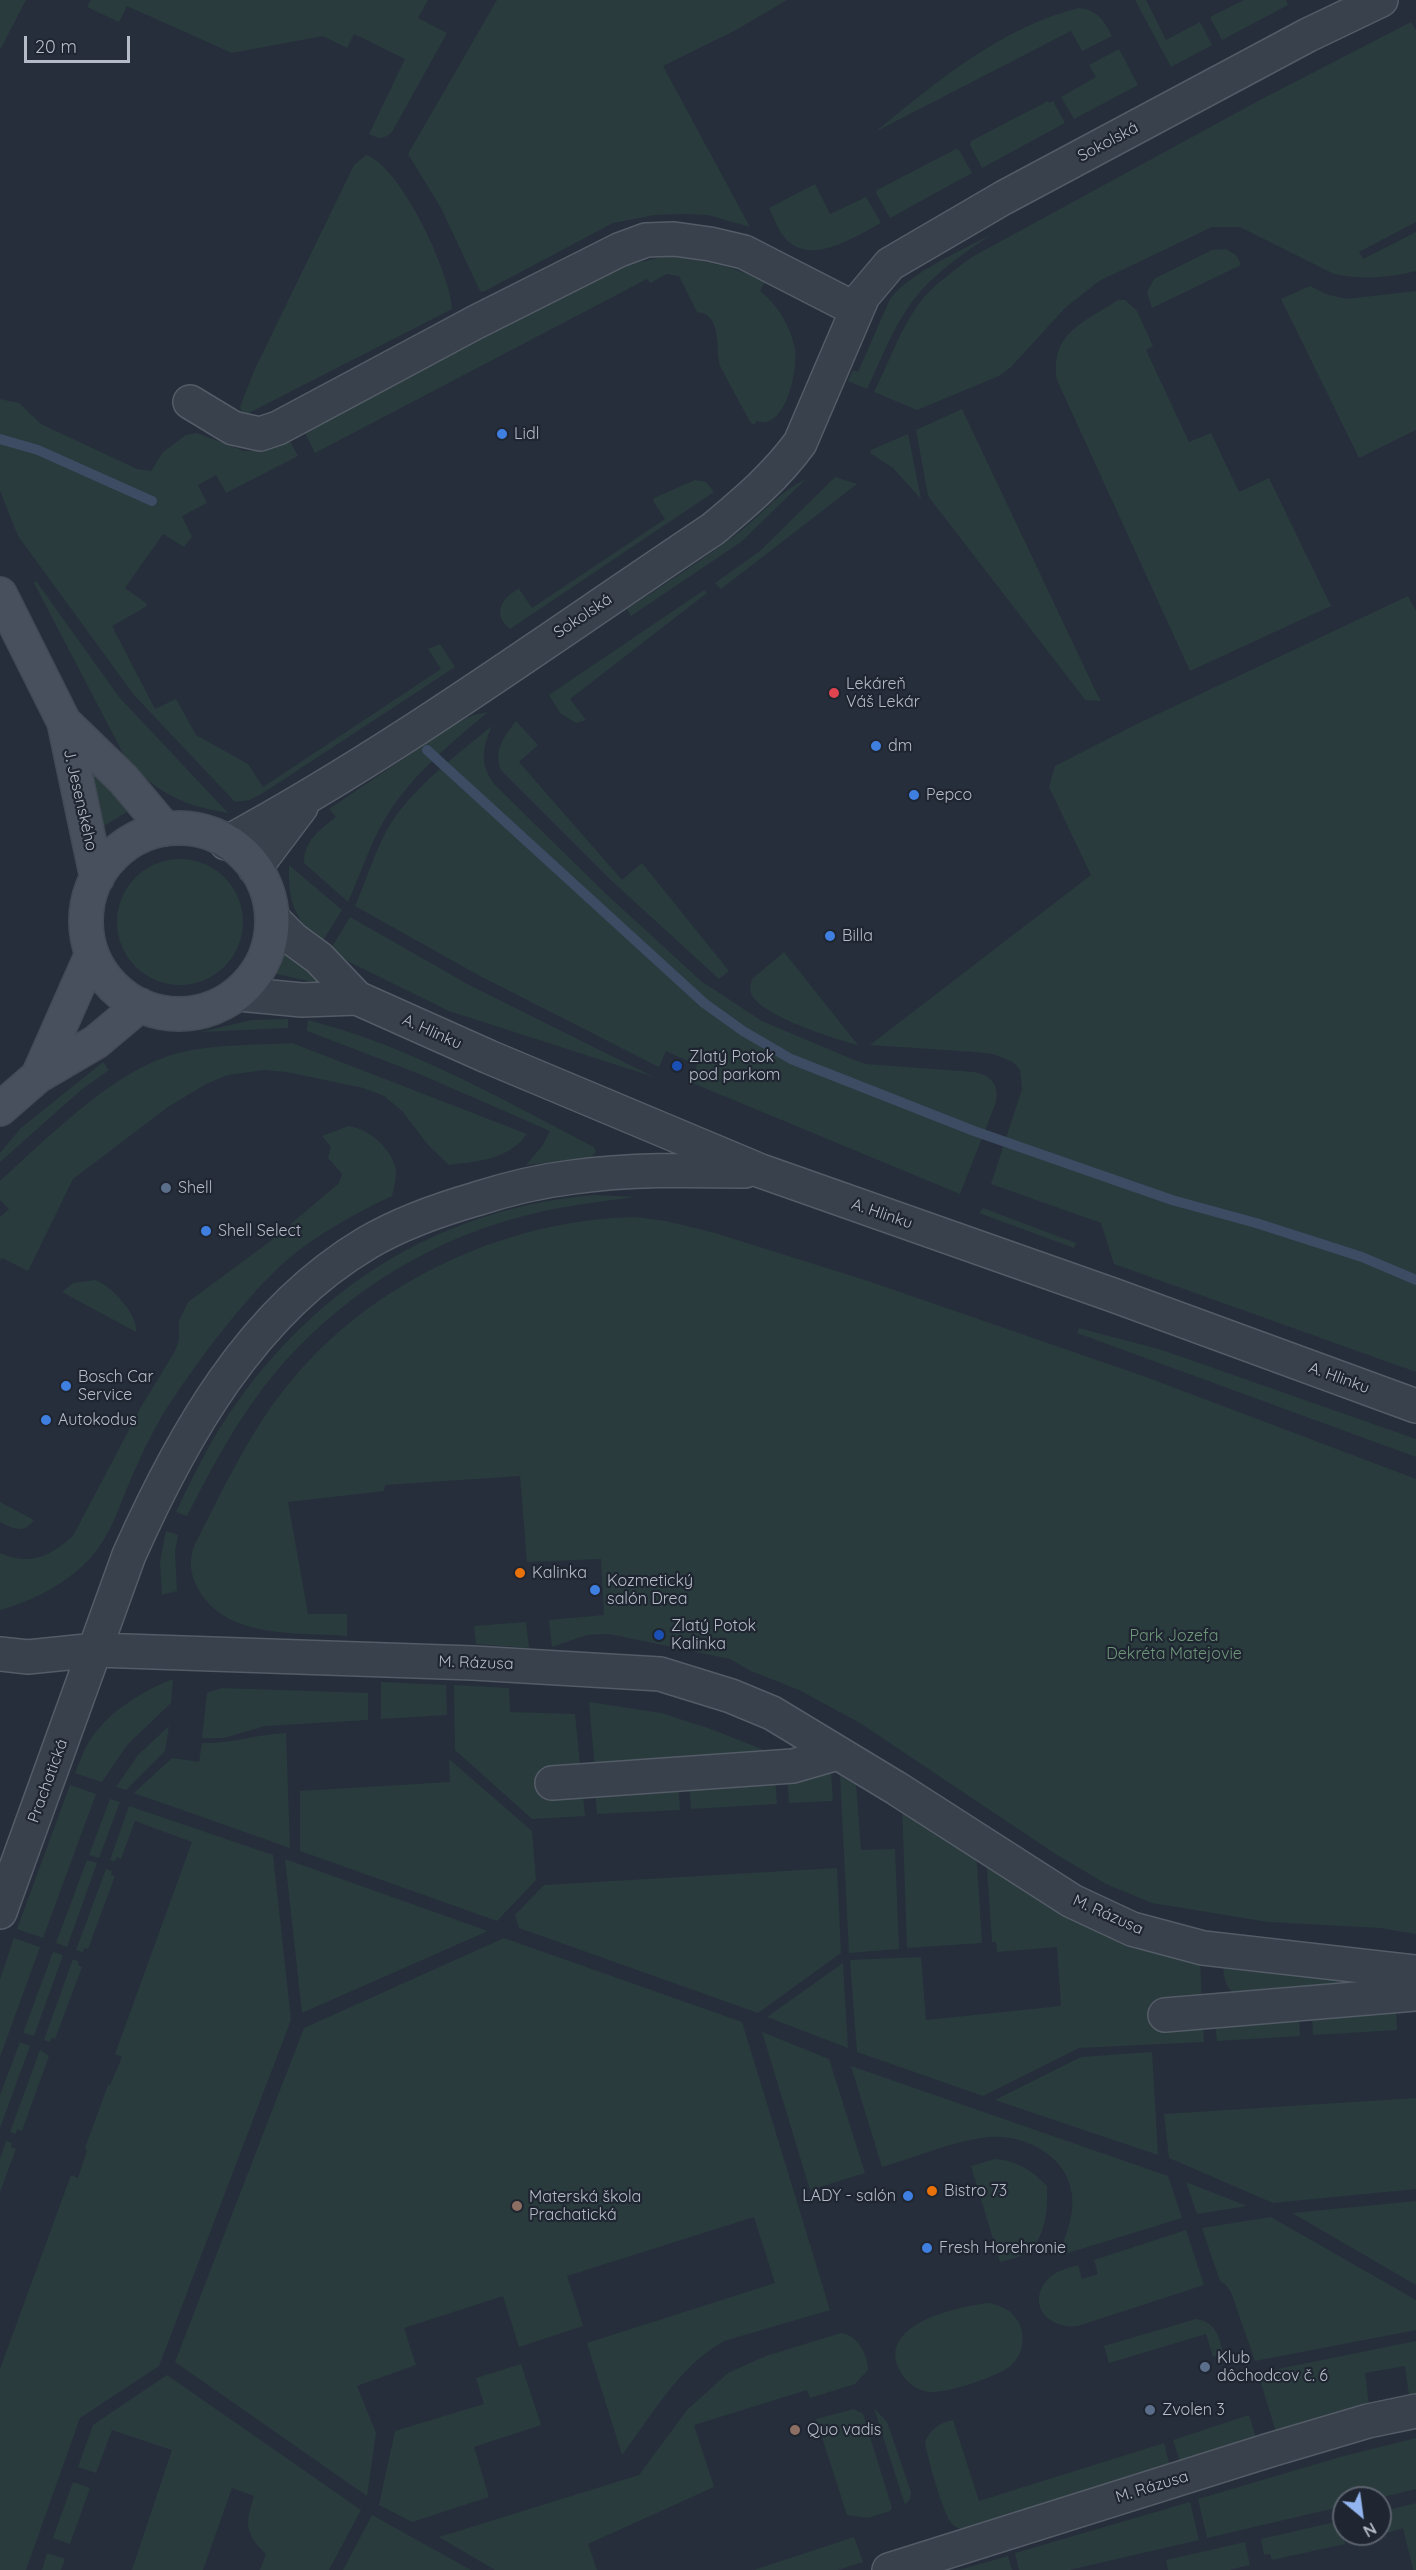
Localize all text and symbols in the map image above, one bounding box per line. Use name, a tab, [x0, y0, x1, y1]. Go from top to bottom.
scale bar	[27, 24, 134, 62]
text: 20 m	[35, 35, 77, 58]
street label: Sokolská	[1074, 118, 1142, 166]
place label: Lidl	[514, 424, 539, 444]
marker: Lidl	[495, 427, 509, 441]
street label: Sokolská	[550, 590, 616, 642]
place label: Lekáreň Váš Lekár	[846, 674, 920, 712]
marker: Lekáreň Váš Lekár	[827, 686, 841, 700]
place label: dm	[888, 736, 912, 756]
marker: dm	[869, 739, 883, 753]
street label: J. Jesenského	[59, 747, 101, 853]
place label: Pepco	[926, 785, 972, 805]
marker: Pepco	[907, 788, 921, 802]
place label: Billa	[842, 926, 873, 946]
marker: Billa	[823, 929, 837, 943]
street label: A. Hlinku	[399, 1010, 465, 1054]
place label: Zlatý Potok pod parkom	[689, 1047, 780, 1085]
marker: Zlatý Potok pod parkom	[670, 1059, 684, 1073]
place label: Shell	[178, 1178, 212, 1198]
marker: Shell	[159, 1181, 173, 1195]
street label: A. Hlinku	[849, 1195, 915, 1233]
place label: Shell Select	[218, 1221, 301, 1241]
marker: Shell Select	[199, 1224, 213, 1238]
street label: A. Hlinku	[1306, 1358, 1372, 1398]
place label: Bosch Car Service	[78, 1367, 154, 1405]
marker: Bosch Car Service	[59, 1379, 73, 1393]
place label: Autokodus	[58, 1410, 137, 1430]
marker: Autokodus	[39, 1413, 53, 1427]
place label: Kalinka	[532, 1563, 587, 1583]
marker: Kalinka	[513, 1566, 527, 1580]
place label: Kozmetický salón Drea	[607, 1571, 693, 1609]
marker: Kozmetický salón Drea	[588, 1583, 602, 1597]
place label: Zlatý Potok Kalinka	[671, 1616, 756, 1654]
park label: Park Jozefa Dekréta Matejovie	[1106, 1626, 1242, 1664]
marker: Zlatý Potok Kalinka	[652, 1628, 666, 1642]
street label: M. Rázusa	[438, 1652, 514, 1674]
street label: Prachatická	[24, 1737, 72, 1825]
street label: M. Rázusa	[1070, 1891, 1146, 1939]
place label: Bistro 73	[944, 2181, 1007, 2201]
marker: Bistro 73	[925, 2184, 939, 2198]
place label: LADY - salón	[802, 2186, 896, 2206]
place label: Materská škola Prachatická	[529, 2187, 641, 2225]
marker: LADY - salón	[901, 2189, 915, 2203]
marker: Materská škola Prachatická	[510, 2199, 524, 2213]
place label: Fresh Horehronie	[939, 2238, 1066, 2258]
marker: Fresh Horehronie	[920, 2241, 934, 2255]
place label: Klub dôchodcov č. 6	[1217, 2348, 1328, 2386]
marker: Klub dôchodcov č. 6	[1198, 2360, 1212, 2374]
place label: Zvolen 3	[1162, 2400, 1225, 2420]
marker: Zvolen 3	[1143, 2403, 1157, 2417]
place label: Quo vadis	[807, 2420, 881, 2440]
marker: Quo vadis	[788, 2423, 802, 2437]
street label: M. Rázusa	[1113, 2467, 1191, 2507]
north arrow	[1332, 2486, 1392, 2546]
text: N	[1360, 2518, 1380, 2542]

